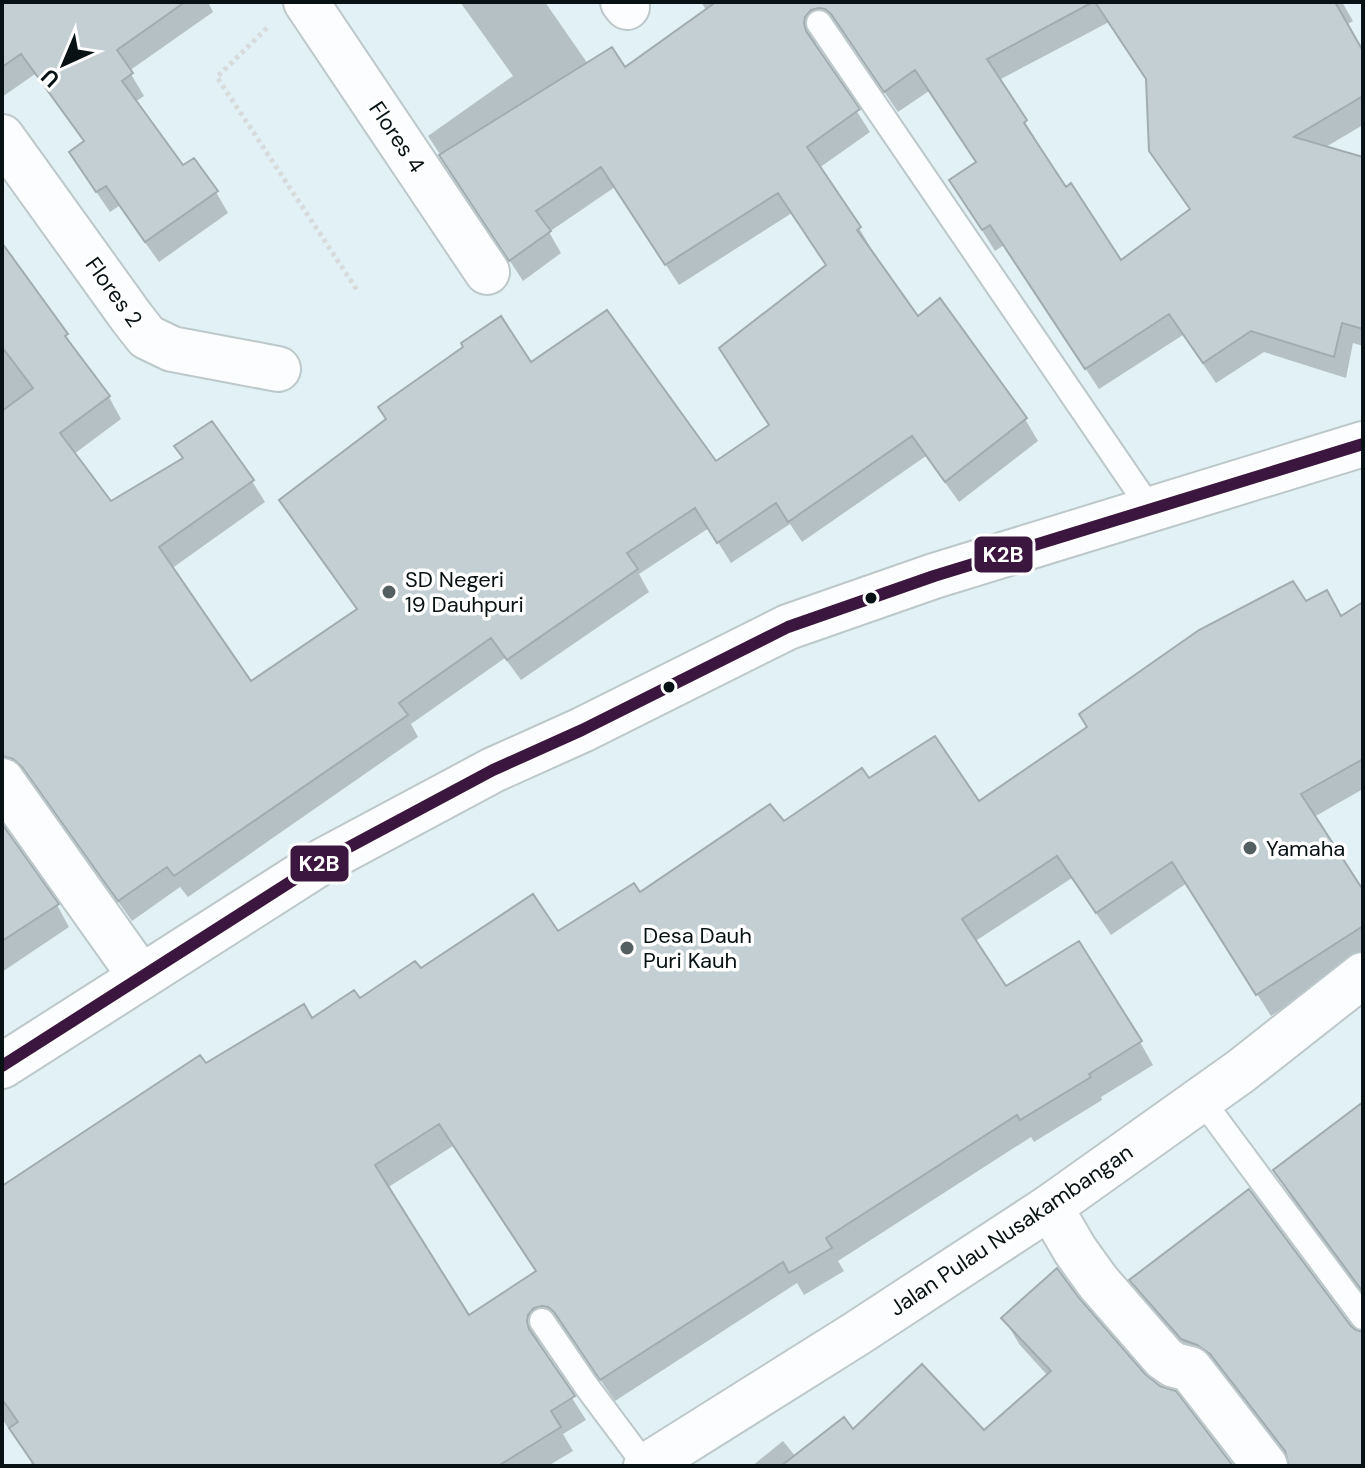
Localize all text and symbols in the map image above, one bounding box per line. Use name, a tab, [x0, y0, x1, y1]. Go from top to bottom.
north arrow	[24, 24, 104, 104]
text: U	[35, 62, 66, 94]
street label: Flores 4	[363, 96, 431, 178]
street label: Flores 2	[79, 251, 149, 333]
line badge: K2B	[973, 535, 1034, 574]
text: K2B	[982, 540, 1024, 569]
place label: SD Negeri 19 Dauhpuri	[405, 565, 524, 619]
marker: SD Negeri 19 Dauhpuri	[380, 583, 398, 601]
unlabelled marker	[863, 590, 879, 606]
unlabelled marker	[661, 679, 677, 695]
place label: Yamaha	[1266, 834, 1345, 863]
marker: Yamaha	[1241, 839, 1259, 857]
line badge: K2B	[289, 844, 350, 883]
text: K2B	[298, 849, 340, 878]
place label: Desa Dauh Puri Kauh	[643, 921, 752, 975]
marker: Desa Dauh Puri Kauh	[618, 939, 636, 957]
street label: Jalan Pulau Nusakambangan	[884, 1138, 1138, 1322]

